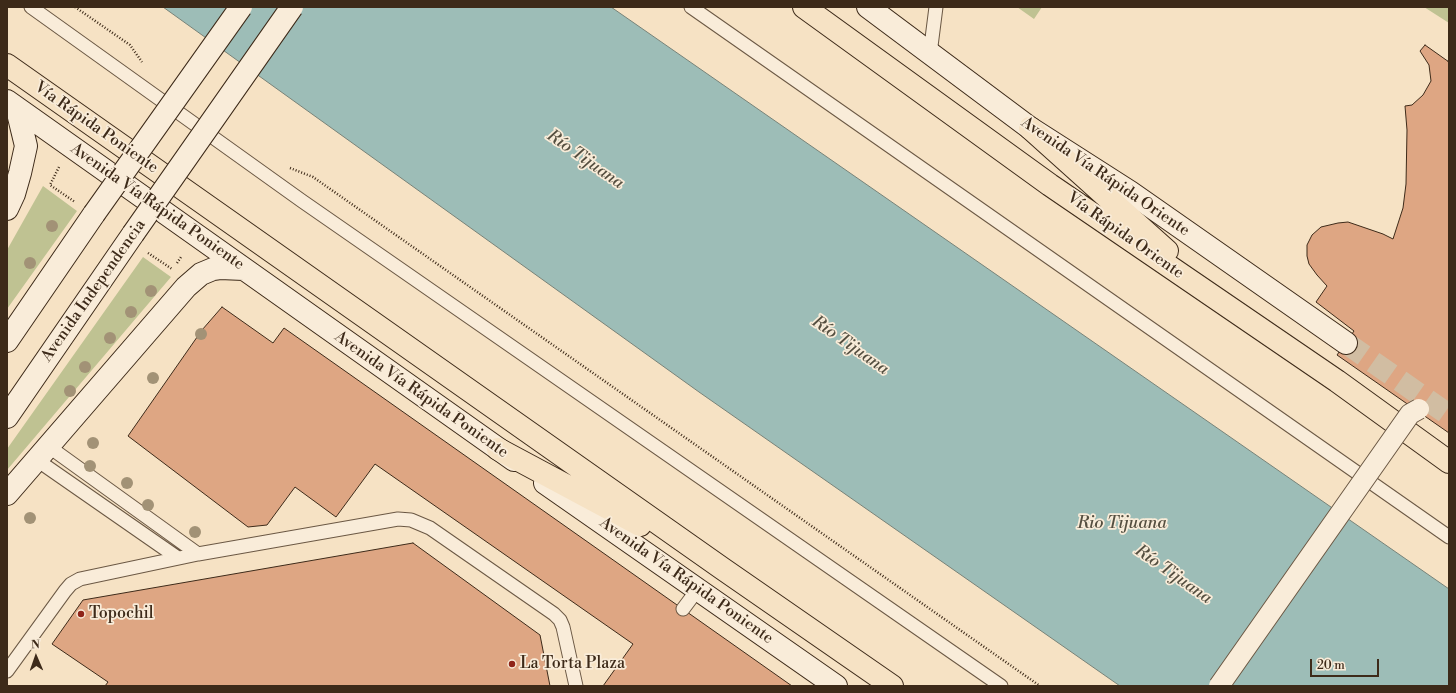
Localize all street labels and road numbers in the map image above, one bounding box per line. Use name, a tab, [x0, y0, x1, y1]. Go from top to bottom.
street label: Vía Rápida Poniente	[30, 78, 162, 178]
street label: Avenida Vía Rápida Oriente	[1017, 113, 1193, 241]
street label: Avenida Vía Rápida Poniente	[66, 140, 248, 274]
street label: Vía Rápida Oriente	[1063, 189, 1187, 283]
street label: Avenida Independencia	[38, 216, 150, 366]
street label: Avenida Vía Rápida Poniente	[330, 328, 512, 462]
street label: Avenida Vía Rápida Poniente	[595, 514, 777, 648]

